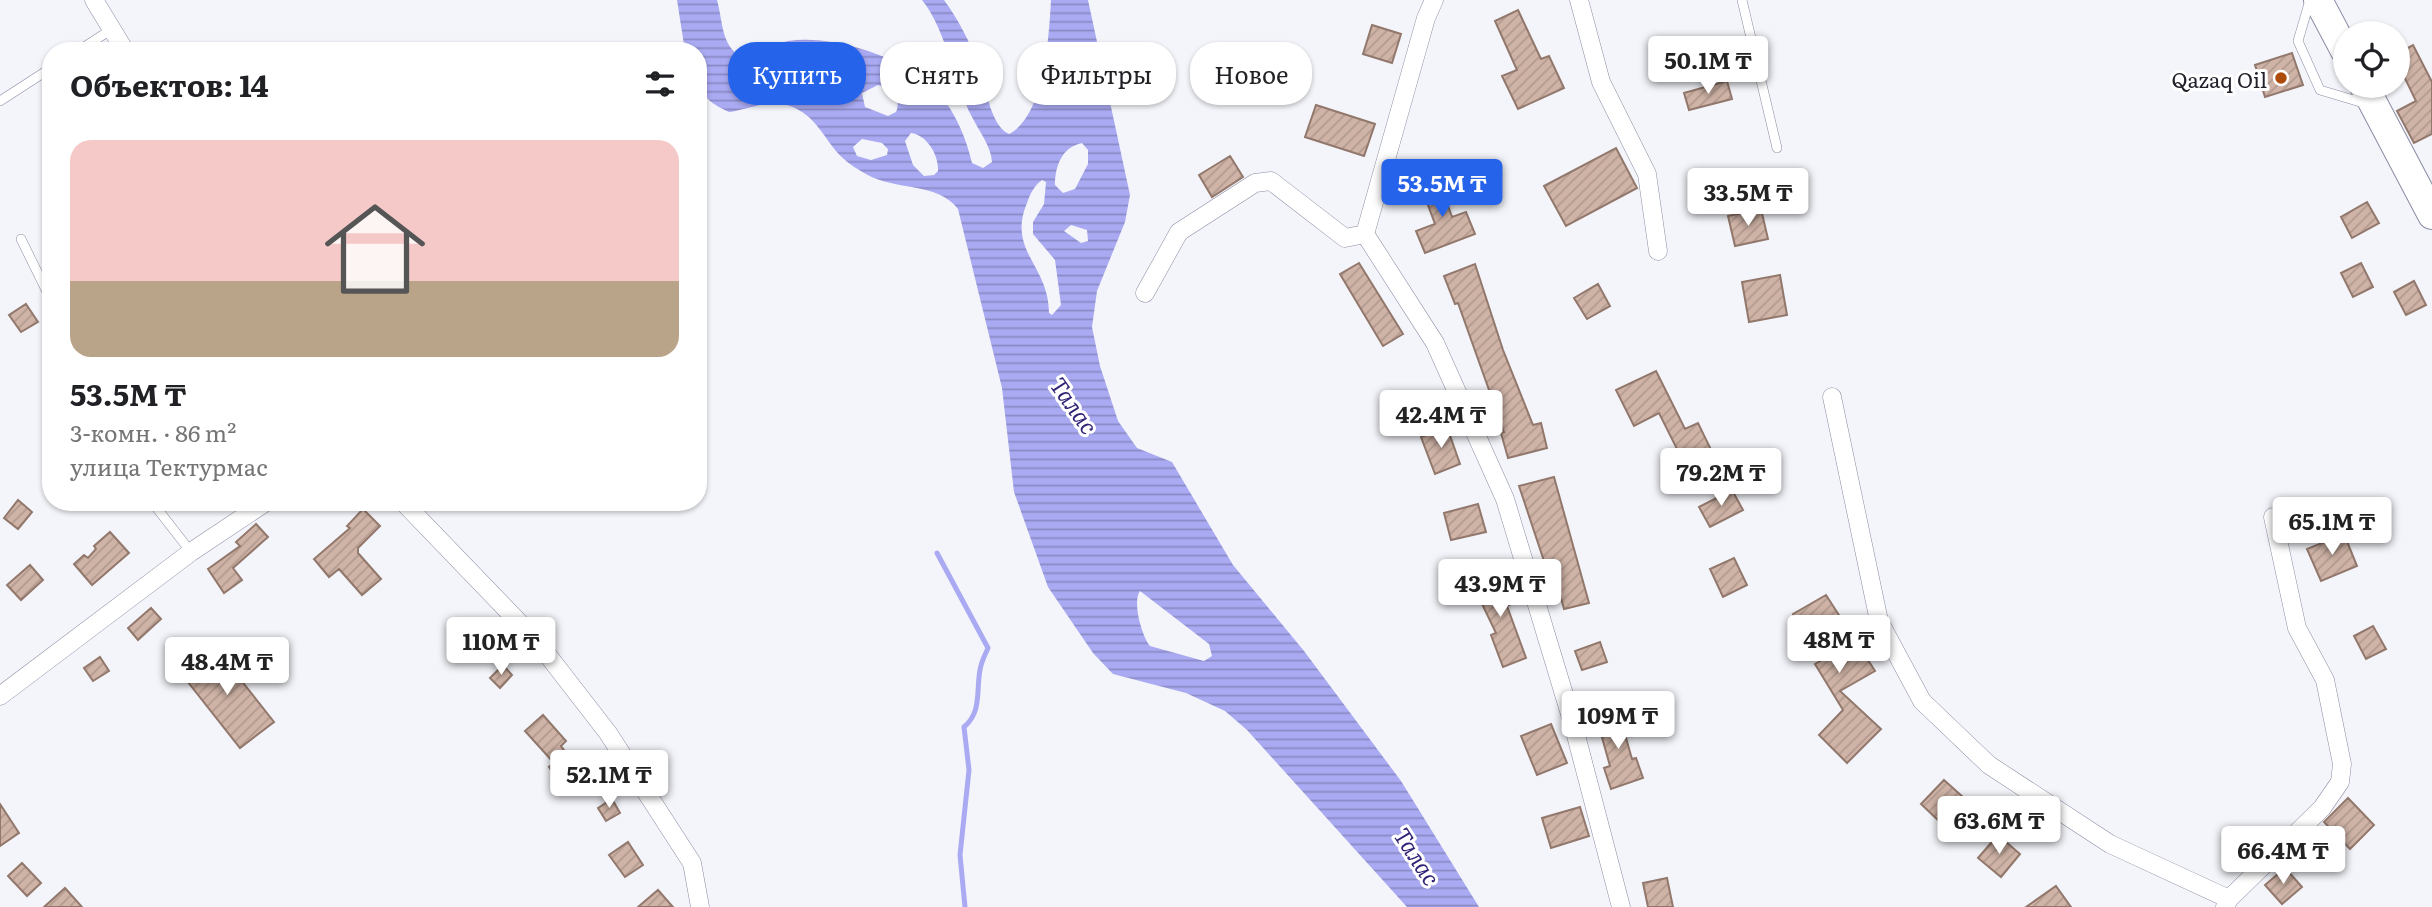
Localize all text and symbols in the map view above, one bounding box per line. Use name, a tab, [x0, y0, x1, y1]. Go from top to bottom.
map controls	[2333, 21, 2410, 98]
button: locate	[2333, 21, 2410, 98]
pin: 50.1M ₸	[1643, 36, 1773, 96]
chip: Купить	[728, 42, 866, 105]
chip: Снять	[880, 42, 1003, 105]
chip: Фильтры	[1017, 42, 1176, 105]
chip: Новое	[1190, 42, 1312, 105]
text: 50.1M ₸	[1664, 42, 1752, 76]
text: Объектов: 14	[70, 62, 269, 106]
place label: Qazaq Oil	[2172, 63, 2267, 94]
icon: filters	[641, 65, 679, 103]
marker: Qazaq Oil	[2273, 70, 2289, 86]
pin: 53.5M ₸	[1377, 160, 1507, 219]
text: 53.5M ₸	[1397, 165, 1487, 199]
pin: 33.5M ₸	[1683, 168, 1813, 228]
text: 33.5M ₸	[1703, 174, 1793, 208]
icon: home	[312, 186, 438, 312]
water label: Талас	[1043, 369, 1107, 441]
text: 53.5M ₸	[70, 371, 186, 415]
pin: 42.4M ₸	[1376, 391, 1506, 450]
text: 42.4M ₸	[1396, 396, 1486, 430]
text: 3-комн. · 86 m²	[70, 415, 236, 449]
pin: 79.2M ₸	[1656, 448, 1786, 508]
text: улица Тектурмас	[70, 449, 268, 483]
text: 79.2M ₸	[1676, 454, 1766, 488]
pin: 65.1M ₸	[2267, 498, 2397, 557]
text: 65.1M ₸	[2289, 503, 2375, 537]
pin: 43.9M ₸	[1435, 560, 1565, 619]
text: 43.9M ₸	[1454, 565, 1546, 599]
pin: 48M ₸	[1790, 616, 1888, 675]
pin: 110M ₸	[444, 618, 558, 677]
text: 48M ₸	[1803, 621, 1875, 655]
text: 110M ₸	[462, 623, 540, 657]
pin: 48.4M ₸	[162, 638, 292, 697]
text: 48.4M ₸	[181, 643, 273, 677]
pin: 109M ₸	[1561, 692, 1675, 751]
text: 109M ₸	[1578, 697, 1658, 731]
pin: 52.1M ₸	[544, 750, 674, 810]
text: 52.1M ₸	[566, 756, 652, 790]
pin: 63.6M ₸	[1934, 796, 2064, 856]
text: 63.6M ₸	[1953, 802, 2045, 836]
water label: Талас	[1387, 820, 1449, 892]
pin: 66.4M ₸	[2218, 826, 2348, 886]
text: 66.4M ₸	[2237, 832, 2329, 866]

